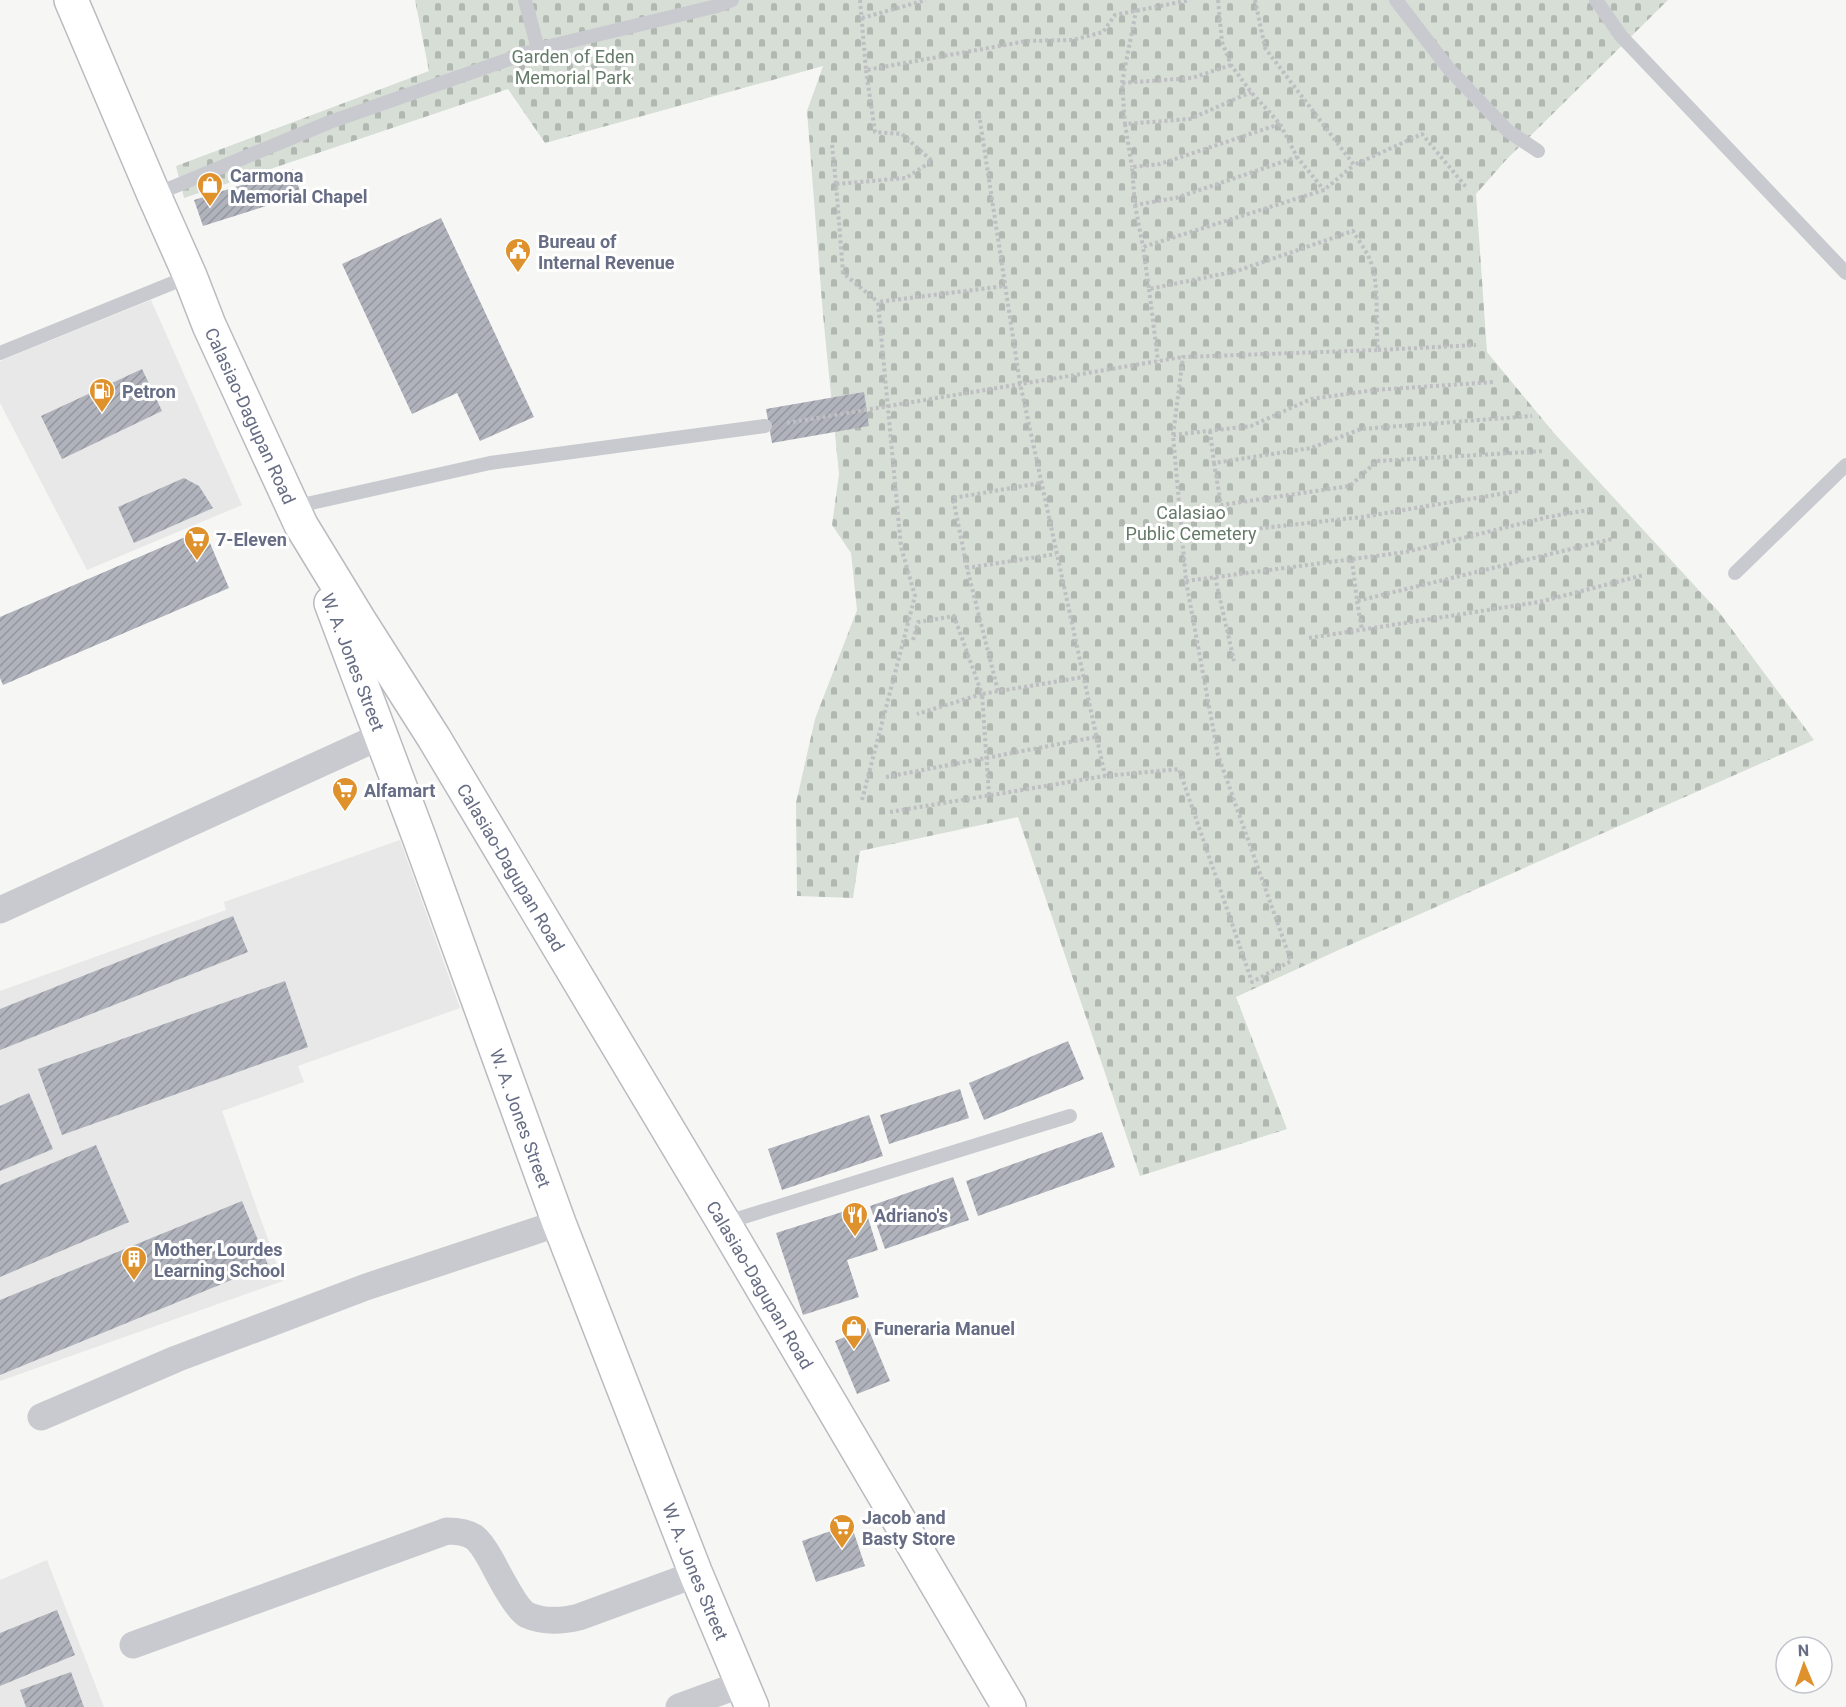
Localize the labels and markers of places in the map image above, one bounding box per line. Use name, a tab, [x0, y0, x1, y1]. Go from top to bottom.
place label: Carmona Memorial Chapel	[230, 165, 368, 207]
shop icon: Carmona Memorial Chapel	[195, 170, 225, 208]
place label: Bureau of Internal Revenue	[538, 231, 675, 273]
public building icon: Bureau of Internal Revenue	[503, 236, 533, 274]
fuel station icon: Petron	[87, 376, 117, 414]
place label: Petron	[122, 381, 176, 402]
supermarket icon: 7-Eleven	[182, 524, 212, 562]
place label: 7-Eleven	[216, 529, 287, 550]
supermarket icon: Alfamart	[330, 775, 360, 813]
place label: Alfamart	[364, 780, 435, 801]
restaurant icon: Adriano's	[840, 1200, 870, 1238]
place label: Adriano's	[874, 1205, 948, 1226]
place label: Mother Lourdes Learning School	[154, 1239, 285, 1281]
building icon: Mother Lourdes Learning School	[119, 1244, 149, 1282]
shop icon: Funeraria Manuel	[839, 1313, 869, 1351]
place label: Funeraria Manuel	[874, 1318, 1015, 1339]
place label: Jacob and Basty Store	[862, 1507, 956, 1549]
supermarket icon: Jacob and Basty Store	[827, 1512, 857, 1550]

